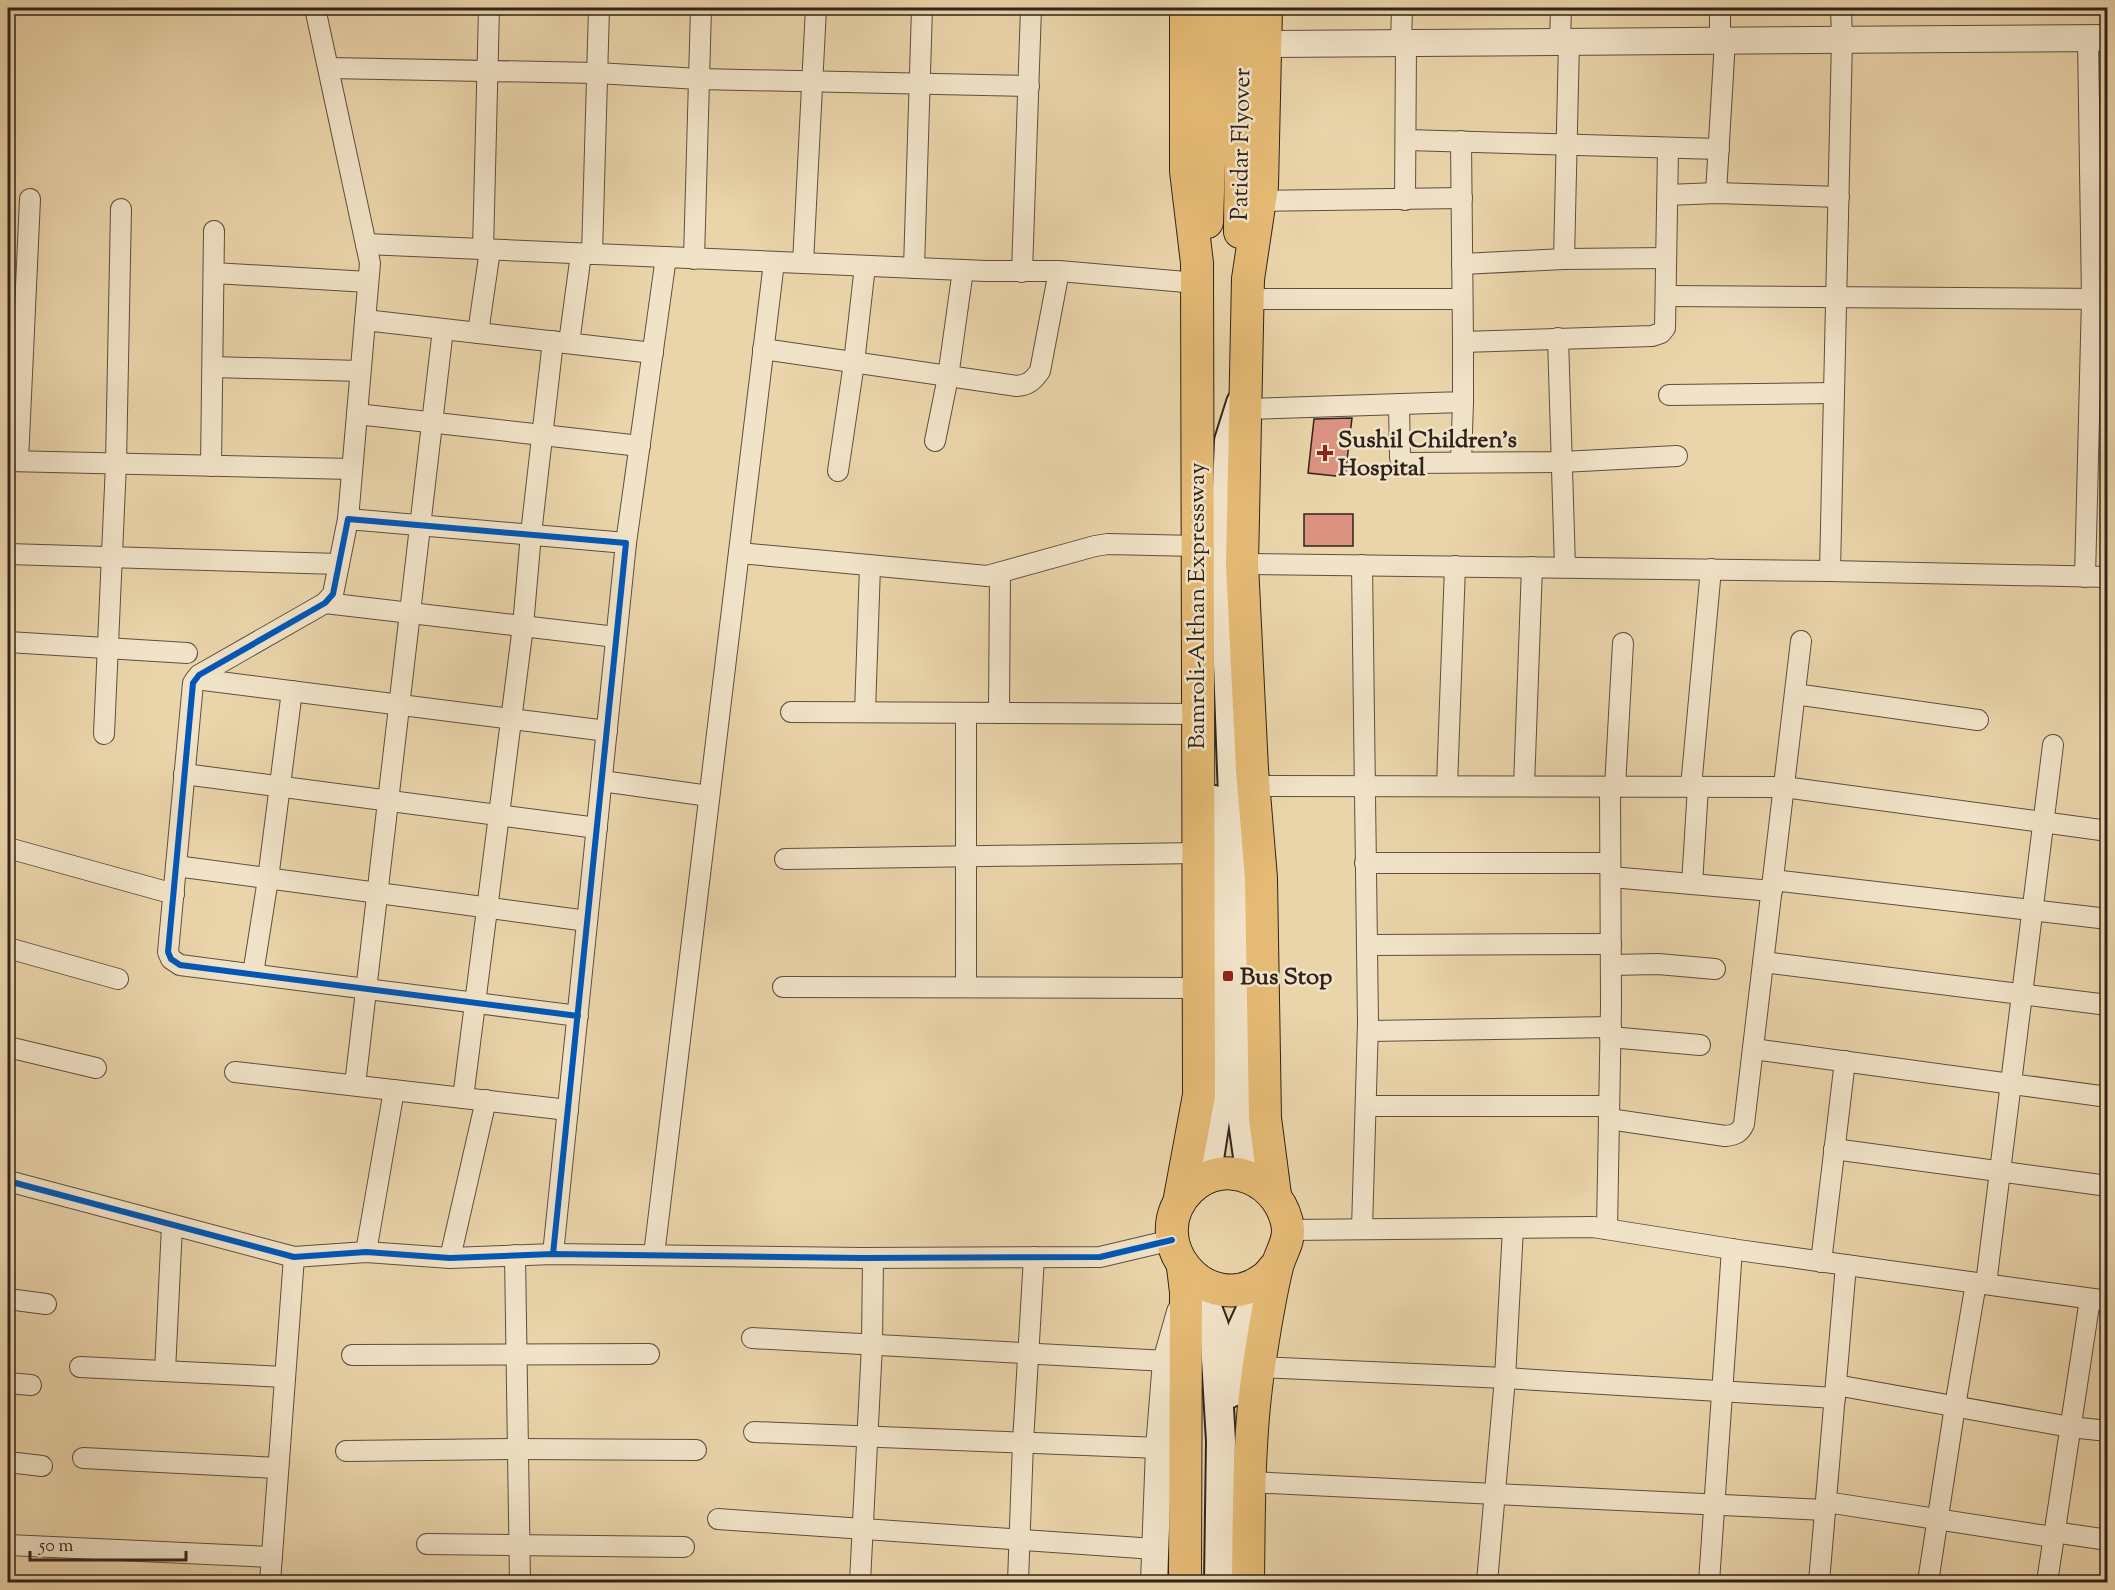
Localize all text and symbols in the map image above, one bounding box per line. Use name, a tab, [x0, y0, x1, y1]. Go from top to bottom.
street label: Patidar Flyover	[1224, 67, 1260, 221]
place label: Sushil Children's Hospital	[1338, 424, 1517, 486]
marker: Sushil Children's Hospital	[1316, 444, 1334, 462]
street label: Bamroli-Althan Expressway	[1181, 462, 1215, 750]
place label: Bus Stop	[1240, 961, 1332, 995]
marker: Bus Stop	[1221, 969, 1235, 983]
scale bar	[30, 1524, 186, 1562]
text: 50 m	[38, 1534, 74, 1560]

